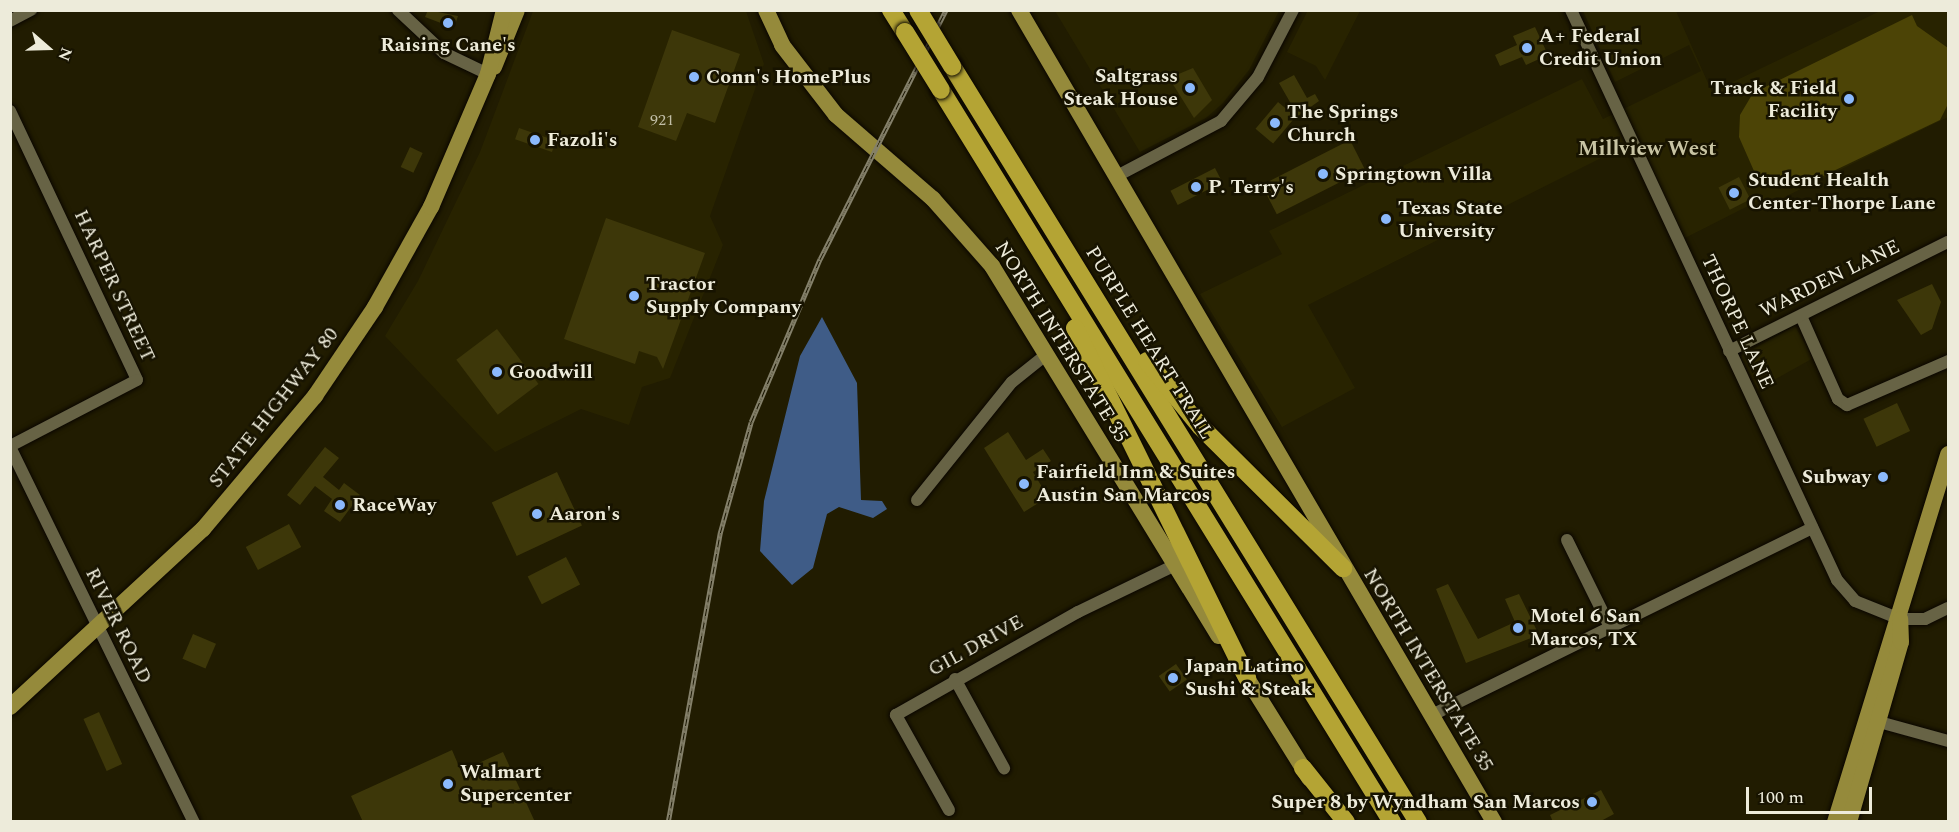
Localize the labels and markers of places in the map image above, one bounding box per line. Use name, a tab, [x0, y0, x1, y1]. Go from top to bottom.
marker: Raising Cane's	[441, 16, 455, 30]
place label: A+ Federal Credit Union	[1539, 24, 1662, 71]
place label: Raising Cane's	[380, 33, 516, 57]
marker: A+ Federal Credit Union	[1520, 41, 1534, 55]
place label: Saltgrass Steak House	[1063, 64, 1178, 111]
place label: Conn's HomePlus	[706, 65, 871, 89]
marker: Conn's HomePlus	[687, 70, 701, 84]
place label: Track & Field Facility	[1710, 76, 1837, 123]
marker: Saltgrass Steak House	[1183, 81, 1197, 95]
marker: Track & Field Facility	[1842, 92, 1856, 106]
place label: The Springs Church	[1287, 100, 1398, 147]
marker: The Springs Church	[1268, 116, 1282, 130]
place label: Fazoli's	[547, 128, 617, 152]
marker: Fazoli's	[528, 133, 542, 147]
place label: Springtown Villa	[1335, 162, 1492, 186]
marker: Springtown Villa	[1316, 167, 1330, 181]
place label: Student Health Center-Thorpe Lane	[1748, 169, 1936, 216]
place label: P. Terry's	[1208, 175, 1294, 199]
marker: P. Terry's	[1189, 180, 1203, 194]
marker: Student Health Center-Thorpe Lane	[1725, 184, 1743, 202]
place label: Texas State University	[1398, 196, 1503, 243]
marker: Texas State University	[1379, 212, 1393, 226]
place label: Tractor Supply Company	[646, 272, 801, 319]
marker: Tractor Supply Company	[627, 289, 641, 303]
place label: Goodwill	[509, 360, 593, 384]
marker: Goodwill	[490, 365, 504, 379]
place label: Fairfield Inn & Suites Austin San Marcos	[1036, 460, 1235, 507]
place label: Subway	[1802, 465, 1871, 489]
marker: Subway	[1876, 470, 1890, 484]
marker: Fairfield Inn & Suites Austin San Marcos	[1017, 477, 1031, 491]
place label: RaceWay	[352, 493, 436, 517]
marker: RaceWay	[333, 498, 347, 512]
place label: Aaron's	[549, 502, 620, 526]
marker: Aaron's	[530, 507, 544, 521]
place label: Motel 6 San Marcos, TX	[1530, 604, 1640, 651]
marker: Motel 6 San Marcos, TX	[1511, 621, 1525, 635]
place label: Japan Latino Sushi & Steak	[1185, 654, 1313, 701]
marker: Japan Latino Sushi & Steak	[1166, 671, 1180, 685]
place label: Walmart Supercenter	[460, 760, 572, 807]
marker: Walmart Supercenter	[441, 777, 455, 791]
place label: Super 8 by Wyndham San Marcos	[1271, 790, 1580, 814]
marker: Super 8 by Wyndham San Marcos	[1585, 795, 1599, 809]

